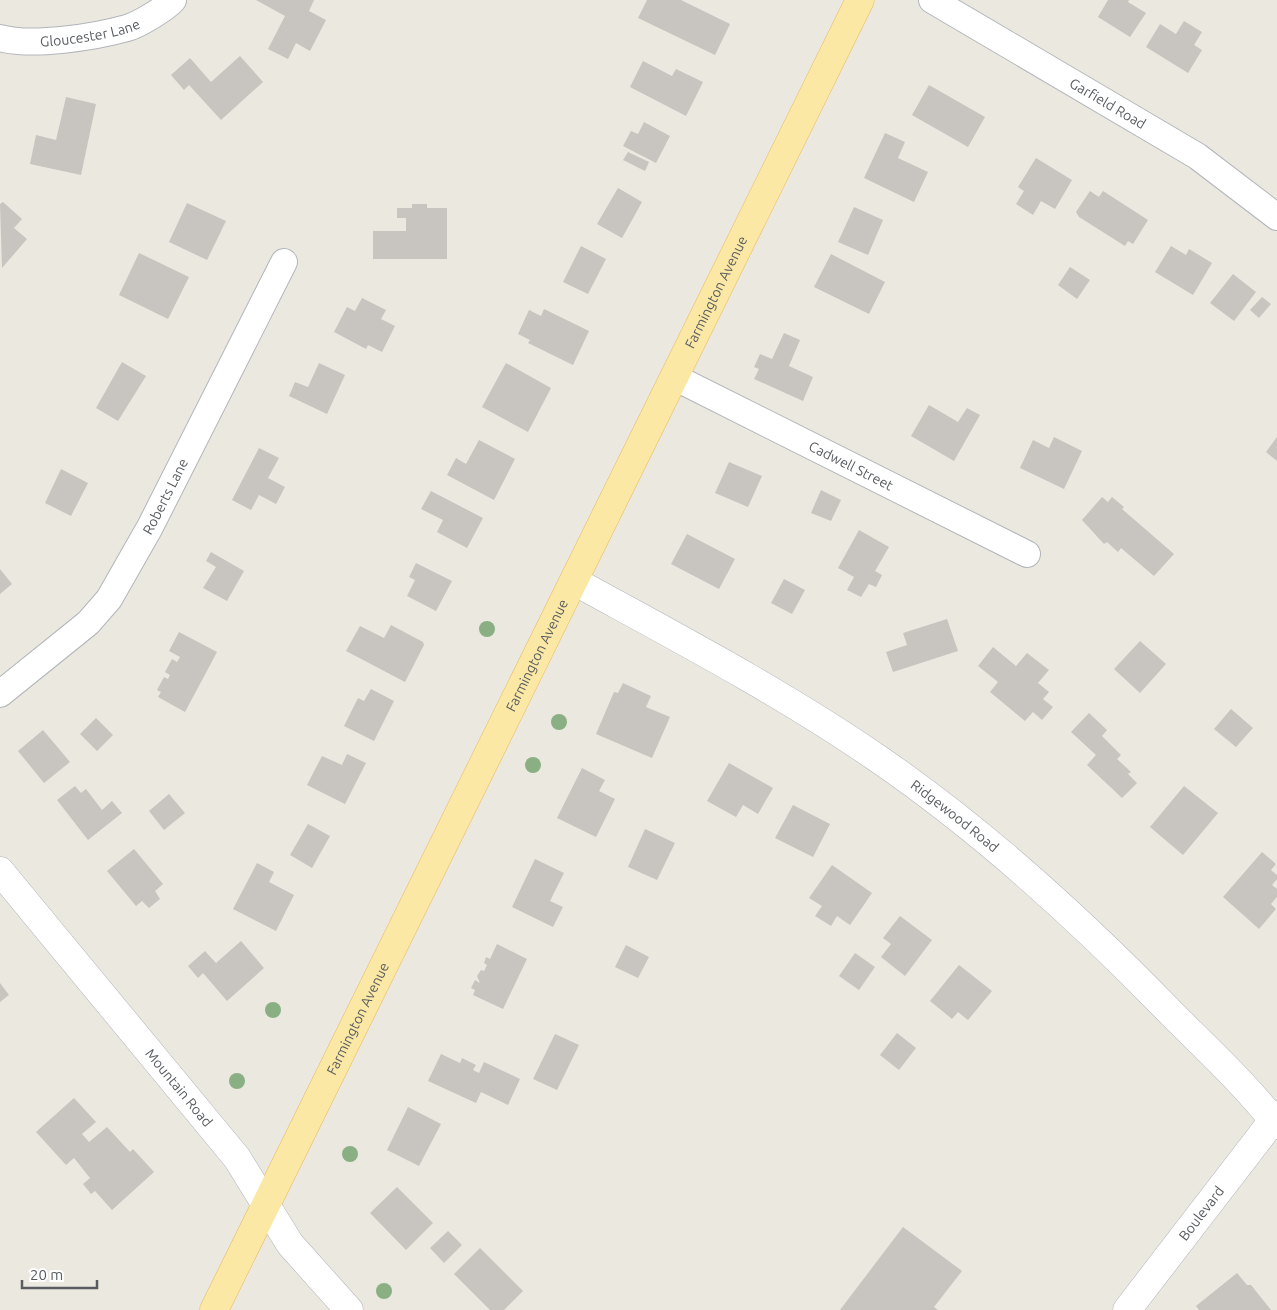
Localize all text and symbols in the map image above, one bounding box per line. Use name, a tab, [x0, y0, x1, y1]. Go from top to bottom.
street label: Gloucester Lane	[40, 16, 142, 49]
street label: Garfield Road	[1067, 75, 1149, 132]
street label: Farmington Avenue	[682, 233, 750, 351]
street label: Cadwell Street	[806, 438, 896, 494]
street label: Roberts Lane	[139, 456, 191, 537]
street label: Farmington Avenue	[502, 597, 571, 714]
street label: Ridgewood Road	[908, 777, 1002, 855]
street label: Farmington Avenue	[323, 960, 392, 1077]
street label: Mountain Road	[142, 1046, 216, 1130]
street label: Boulevard	[1176, 1183, 1227, 1244]
scale bar	[22, 1258, 98, 1290]
text: 20 m	[30, 1266, 63, 1283]

